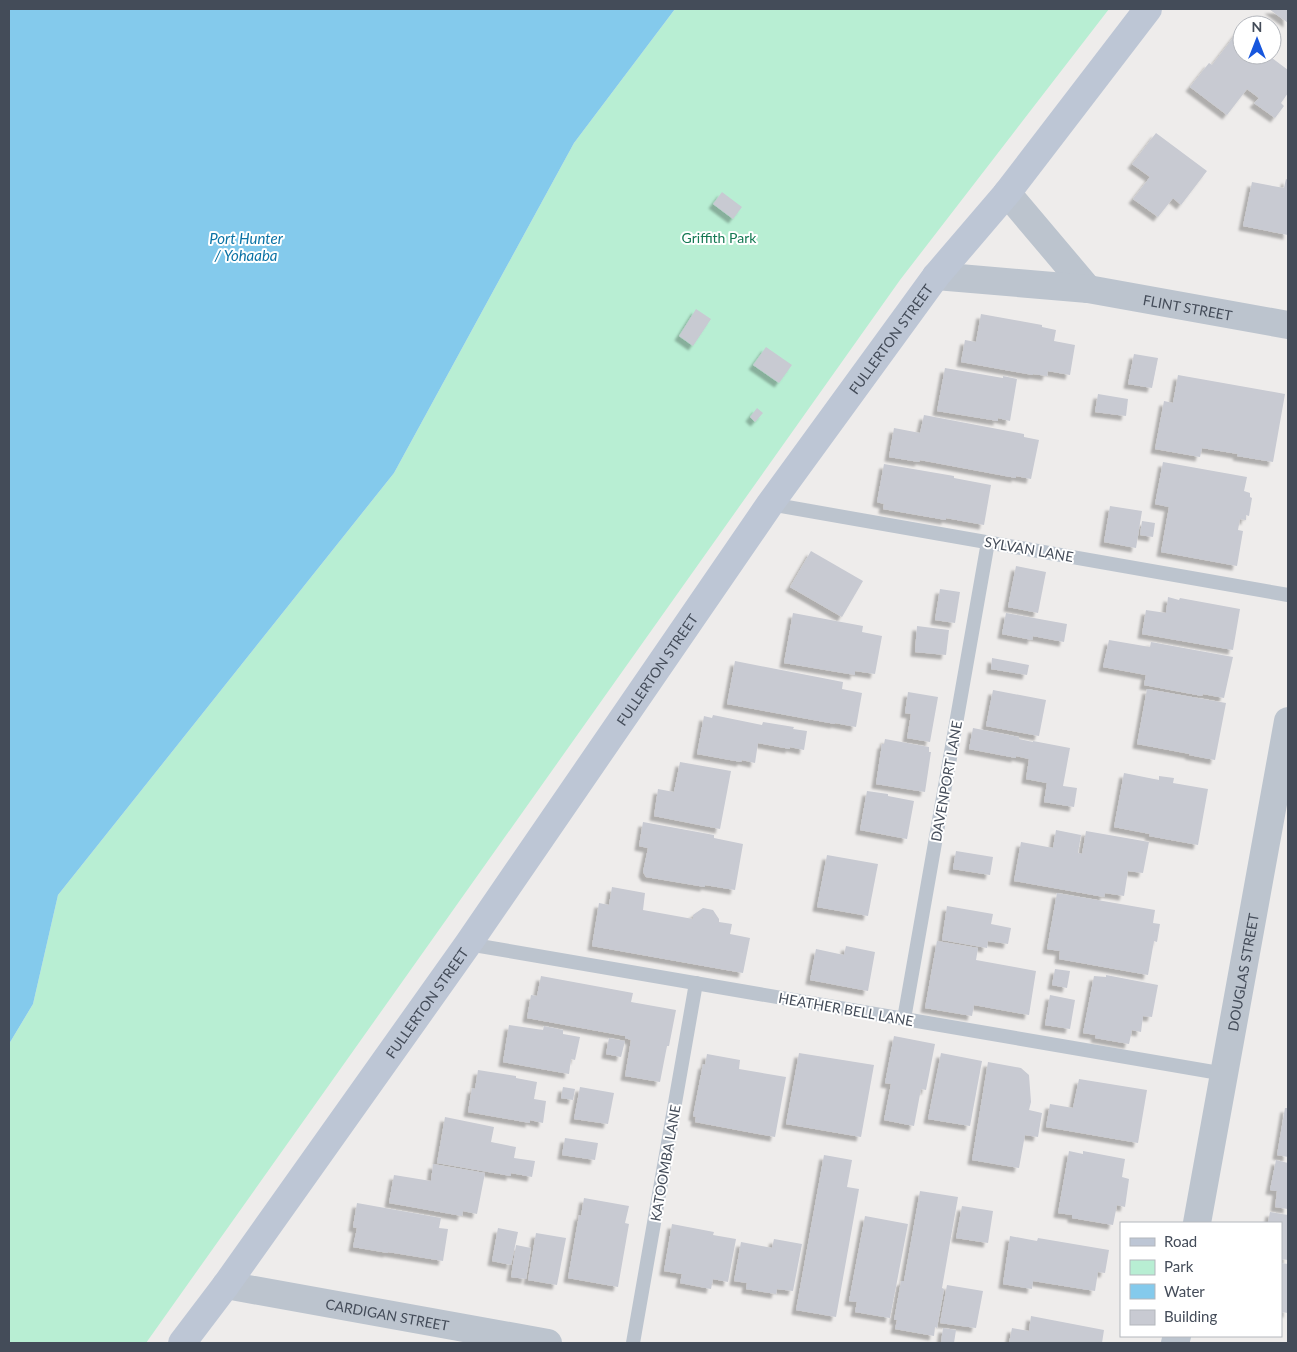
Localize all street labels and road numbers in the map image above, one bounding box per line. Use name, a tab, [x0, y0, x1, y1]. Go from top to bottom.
street label: FULLERTON STREET	[845, 280, 936, 397]
street label: FLINT STREET	[1142, 291, 1235, 323]
street label: SYLVAN LANE	[983, 533, 1075, 565]
street label: FULLERTON STREET	[612, 610, 701, 728]
street label: DAVENPORT LANE	[927, 719, 965, 843]
street label: DOUGLAS STREET	[1223, 911, 1262, 1032]
street label: FULLERTON STREET	[381, 943, 472, 1061]
street label: HEATHER BELL LANE	[777, 989, 915, 1029]
street label: KATOOMBA LANE	[646, 1103, 684, 1223]
street label: CARDIGAN STREET	[324, 1295, 451, 1334]

